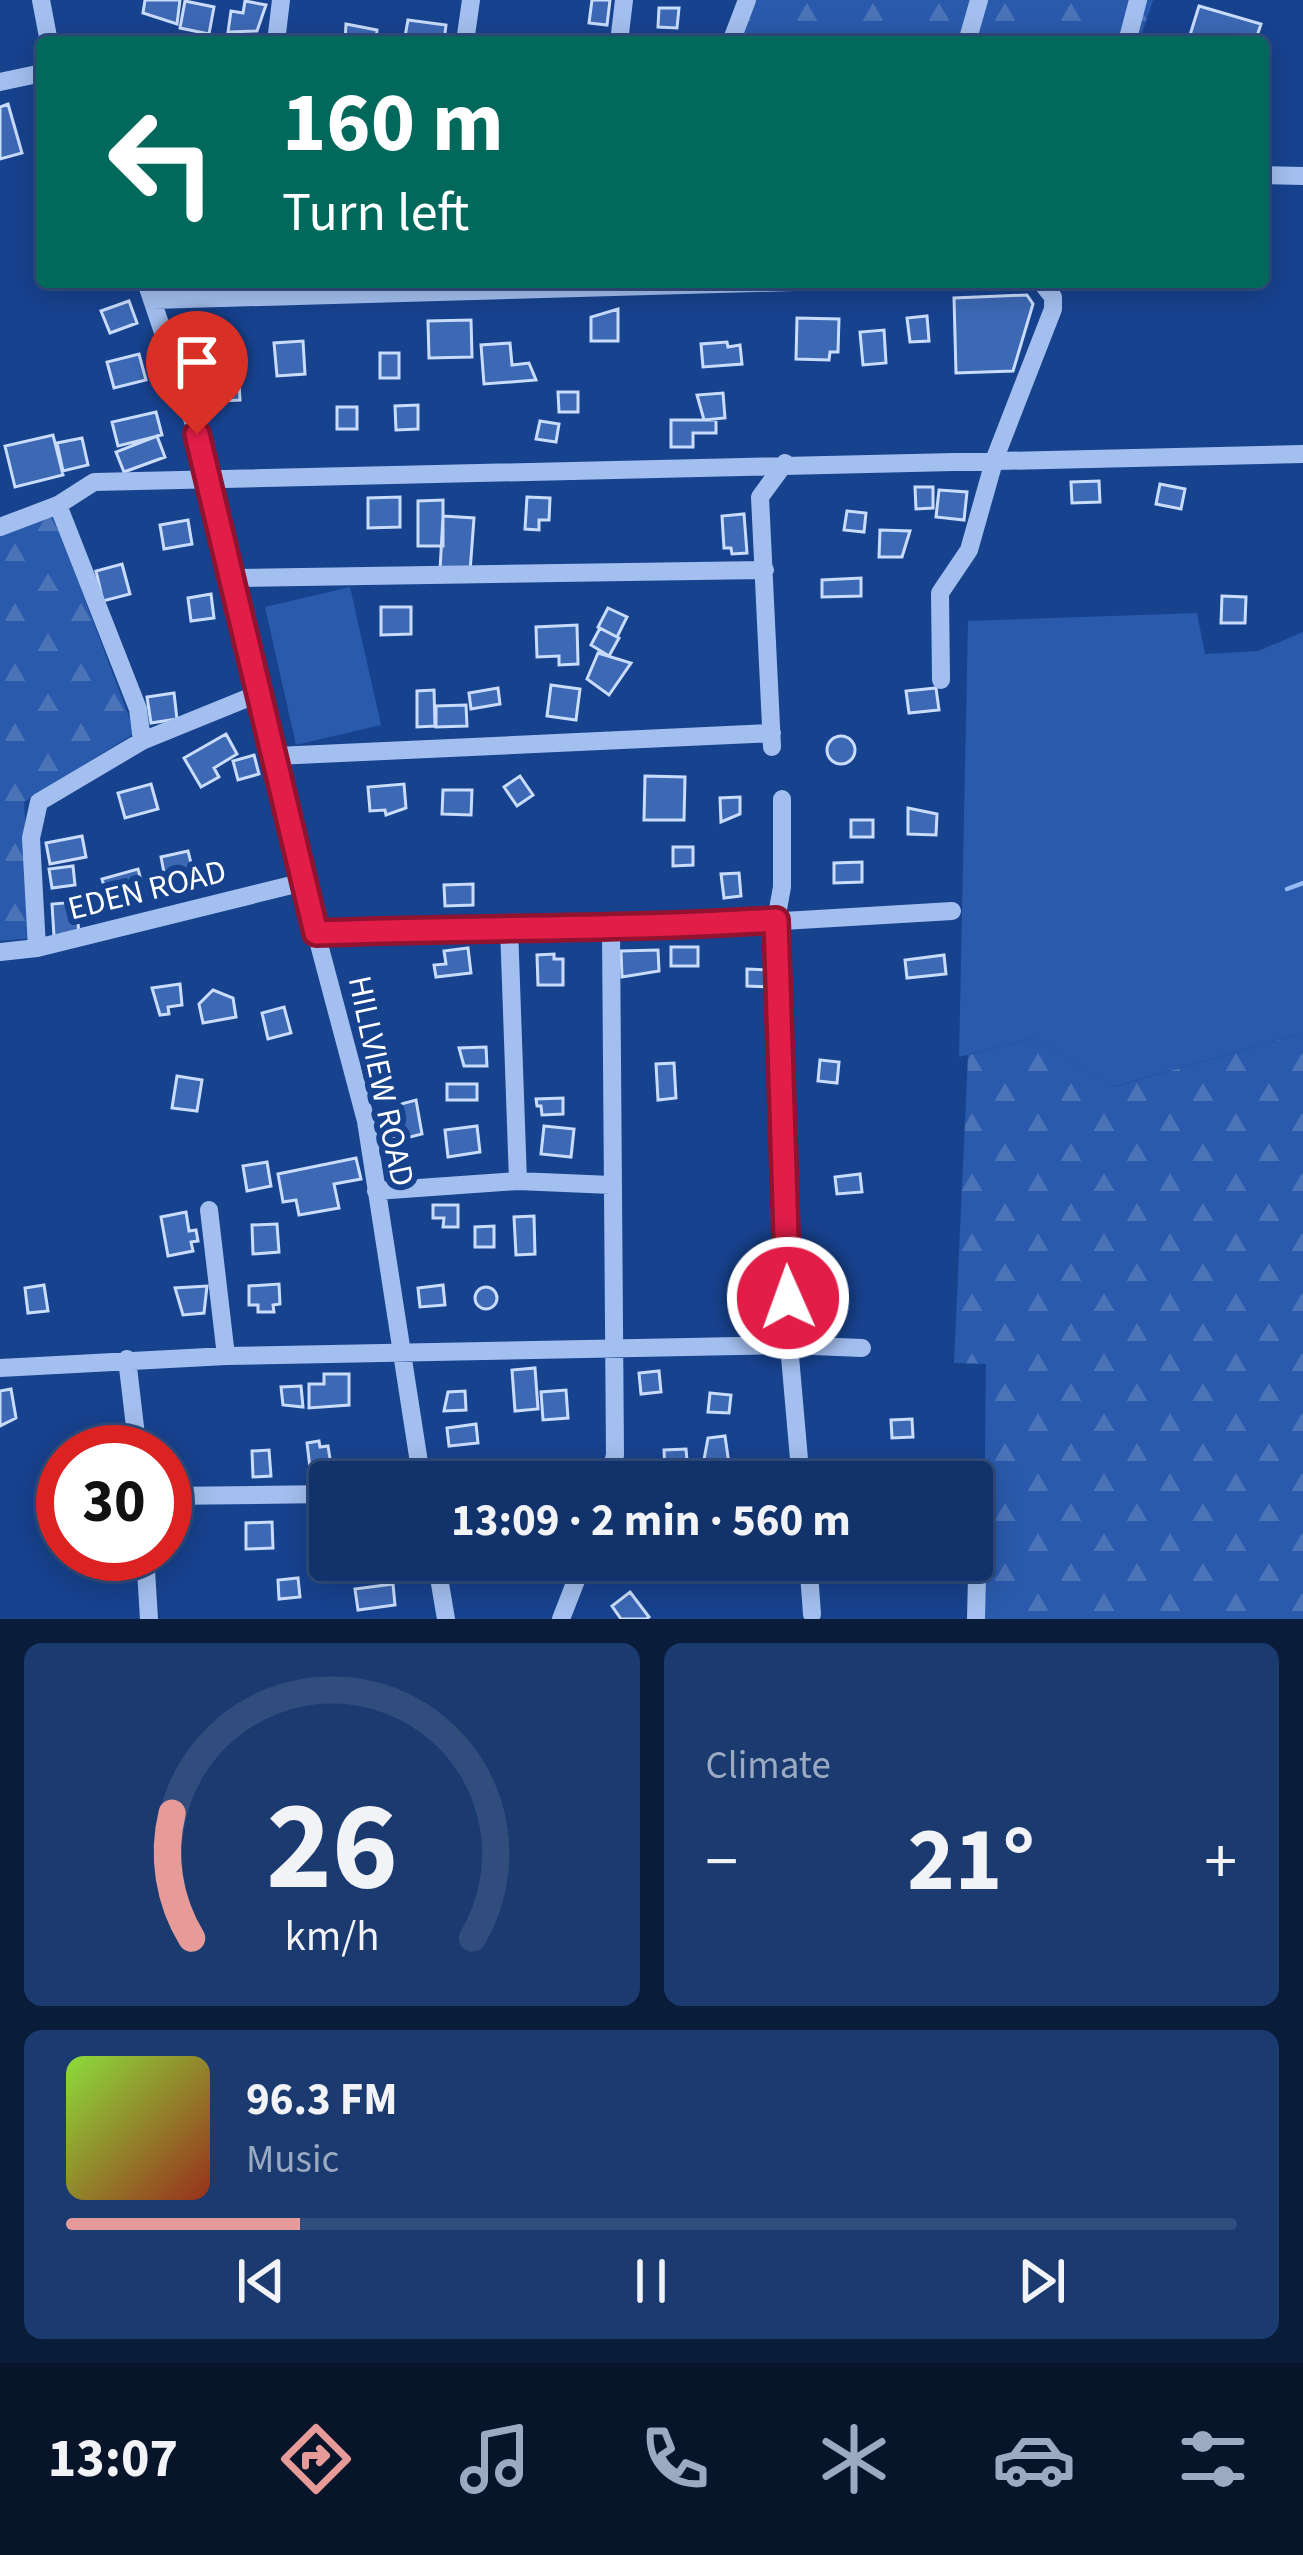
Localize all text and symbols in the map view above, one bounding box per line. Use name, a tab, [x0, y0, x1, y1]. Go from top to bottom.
text: 160 m	[282, 64, 504, 184]
icon: left	[84, 84, 240, 240]
text: Turn left	[282, 175, 469, 252]
pin	[146, 311, 248, 434]
icon: arrive	[164, 329, 230, 395]
street label: EDEN ROAD	[63, 848, 231, 932]
street label: HILLVIEW ROAD	[336, 971, 426, 1191]
position arrow	[725, 1235, 851, 1361]
speed limit sign: 30	[36, 1425, 192, 1581]
text: 13:09 · 2 min · 560 m	[451, 1489, 851, 1553]
text: Climate	[706, 1738, 831, 1794]
text: 26	[266, 1759, 398, 1937]
text: 21°	[907, 1797, 1035, 1925]
text: −	[706, 1815, 738, 1909]
text: +	[1204, 1815, 1237, 1909]
text: km/h	[284, 1905, 379, 1966]
text: 96.3 FM	[246, 2068, 398, 2132]
text: Music	[246, 2132, 339, 2188]
icon: previous	[228, 2248, 294, 2314]
icon: pause	[618, 2248, 684, 2314]
icon: next	[1009, 2248, 1075, 2314]
icon: directions	[274, 2417, 358, 2501]
icon: music	[453, 2417, 537, 2501]
icon: phone	[633, 2417, 717, 2501]
icon: climate	[812, 2417, 896, 2501]
icon: car	[992, 2417, 1076, 2501]
icon: filters	[1171, 2417, 1255, 2501]
text: 13:07	[48, 2421, 178, 2498]

